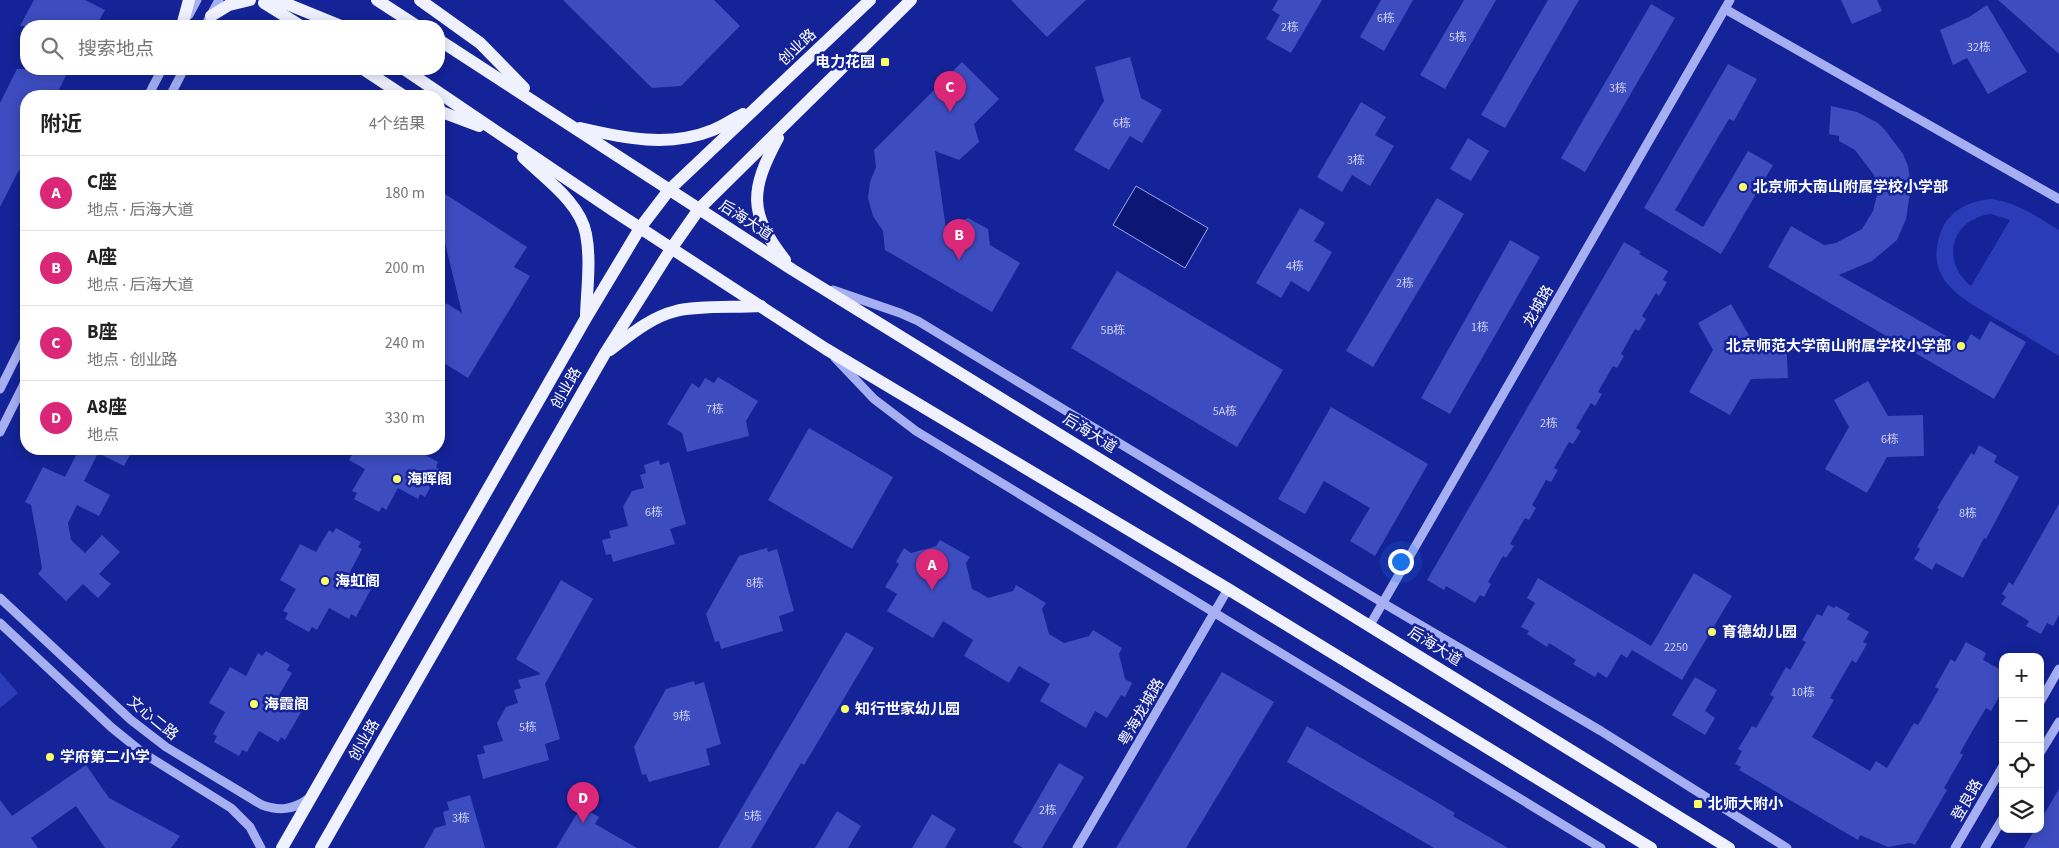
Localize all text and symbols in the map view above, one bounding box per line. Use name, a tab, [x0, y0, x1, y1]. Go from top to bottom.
house number: 6栋	[1377, 10, 1395, 27]
house number: 2栋	[1281, 19, 1299, 36]
search box	[20, 20, 445, 75]
street label: 创业路	[774, 24, 821, 70]
house number: 5栋	[1449, 29, 1467, 46]
icon: search	[38, 34, 66, 62]
text: 搜索地点	[78, 36, 154, 63]
house number: 32栋	[1967, 39, 1991, 56]
place label: 电力花园	[815, 52, 875, 73]
marker: 电力花园	[879, 56, 891, 68]
pin: C	[934, 71, 966, 112]
house number: 3栋	[1609, 80, 1627, 97]
text: 附近	[40, 109, 82, 139]
text: 4个结果	[369, 113, 425, 135]
house number: 6栋	[1113, 115, 1131, 132]
house number: 3栋	[1347, 152, 1365, 169]
text: C座	[87, 169, 117, 196]
place label: 北京师大南山附属学校小学部	[1753, 177, 1948, 198]
marker: 北京师大南山附属学校小学部	[1737, 181, 1749, 193]
text: A	[51, 182, 61, 204]
text: 180 m	[385, 182, 425, 204]
street label: 后海大道	[715, 195, 777, 246]
text: 地点 · 后海大道	[87, 199, 193, 221]
pin: B	[943, 219, 975, 260]
text: A座	[87, 244, 117, 271]
text: B	[51, 257, 61, 279]
text: 200 m	[385, 257, 425, 279]
house number: 4栋	[1286, 258, 1304, 275]
text: 地点 · 后海大道	[87, 274, 193, 296]
house number: 2栋	[1396, 275, 1414, 292]
street label: 龙城路	[1518, 282, 1559, 331]
text: B座	[87, 319, 118, 346]
house number: 1栋	[1471, 319, 1489, 336]
house number: 5B栋	[1100, 322, 1126, 339]
text: C	[51, 332, 61, 354]
text: 240 m	[385, 332, 425, 354]
place label: 北京师范大学南山附属学校小学部	[1726, 336, 1951, 357]
marker: 北京师范大学南山附属学校小学部	[1955, 340, 1967, 352]
text: 地点 · 创业路	[87, 349, 177, 371]
street label: 创业路	[546, 364, 587, 413]
text: A8座	[87, 394, 127, 421]
house number: 7栋	[706, 401, 724, 418]
house number: 5A栋	[1213, 403, 1237, 420]
text: D	[51, 407, 61, 429]
text: 330 m	[385, 407, 425, 429]
street label: 后海大道	[1059, 409, 1121, 458]
house number: 2栋	[1540, 415, 1558, 432]
text: 地点	[87, 424, 119, 446]
house number: 6栋	[1881, 431, 1899, 448]
place label: 海晖阁	[407, 469, 452, 490]
marker: 海晖阁	[391, 473, 403, 485]
house number: 6栋	[645, 504, 663, 521]
house number: 8栋	[1959, 505, 1977, 522]
pin: A	[916, 549, 948, 590]
your location	[1388, 549, 1414, 575]
place label: 海虹阁	[335, 571, 380, 592]
marker: 海虹阁	[319, 575, 331, 587]
house number: 8栋	[746, 575, 764, 592]
street label: 后海大道	[1404, 622, 1466, 671]
place label: 育德幼儿园	[1722, 622, 1797, 643]
marker: 育德幼儿园	[1706, 626, 1718, 638]
house number: 2250	[1664, 639, 1688, 656]
map controls	[1999, 653, 2044, 833]
button: +	[1999, 653, 2044, 698]
street label: 粤海龙城路	[1114, 675, 1169, 750]
house number: 10栋	[1791, 684, 1815, 701]
street label: 文心二路	[123, 691, 183, 745]
place label: 海霞阁	[264, 694, 309, 715]
marker: 海霞阁	[248, 698, 260, 710]
button: −	[1999, 698, 2044, 743]
place label: 知行世家幼儿园	[855, 699, 960, 720]
marker: 知行世家幼儿园	[839, 703, 851, 715]
house number: 9栋	[673, 708, 691, 725]
street label: 创业路	[344, 716, 385, 765]
house number: 5栋	[519, 719, 537, 736]
button: locate	[1999, 743, 2044, 788]
place label: 学府第二小学	[60, 747, 150, 768]
marker: 学府第二小学	[44, 751, 56, 763]
street label: 登良路	[1947, 776, 1988, 825]
pin: D	[567, 782, 599, 823]
button: layers	[1999, 788, 2044, 833]
place label: 北师大附小	[1708, 794, 1784, 815]
marker: 北师大附小	[1692, 798, 1704, 810]
house number: 2栋	[1039, 802, 1057, 819]
house number: 5栋	[744, 808, 762, 825]
house number: 3栋	[452, 810, 470, 827]

